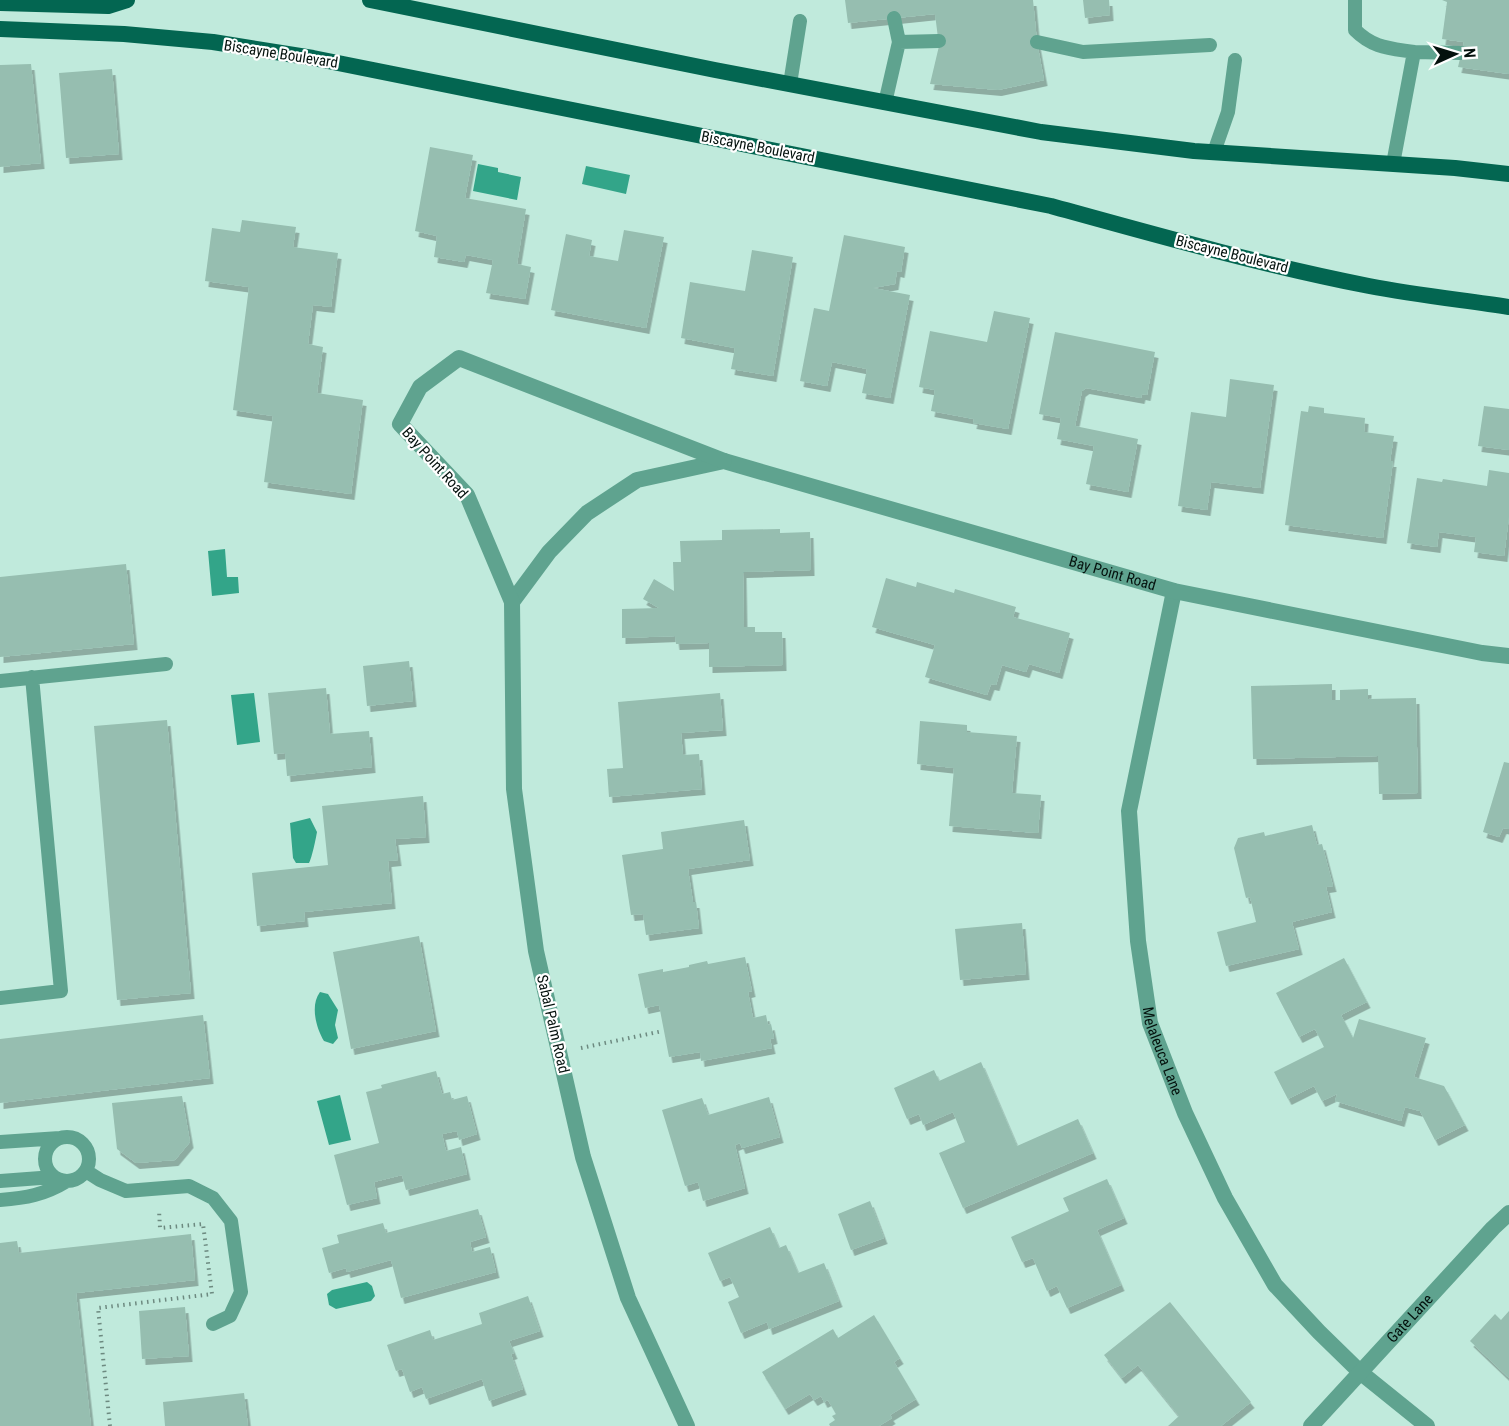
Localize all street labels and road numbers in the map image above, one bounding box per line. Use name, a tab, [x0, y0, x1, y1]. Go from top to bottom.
street label: Biscayne Boulevard	[223, 36, 339, 72]
street label: Biscayne Boulevard	[700, 127, 816, 167]
street label: Biscayne Boulevard	[1174, 231, 1290, 277]
street label: Bay Point Road	[398, 424, 472, 502]
street label: Bay Point Road	[1067, 552, 1158, 594]
street label: Sabal Palm Road	[533, 973, 573, 1075]
street label: Melaleuca Lane	[1139, 1006, 1186, 1098]
street label: Gate Lane	[1383, 1290, 1437, 1347]

